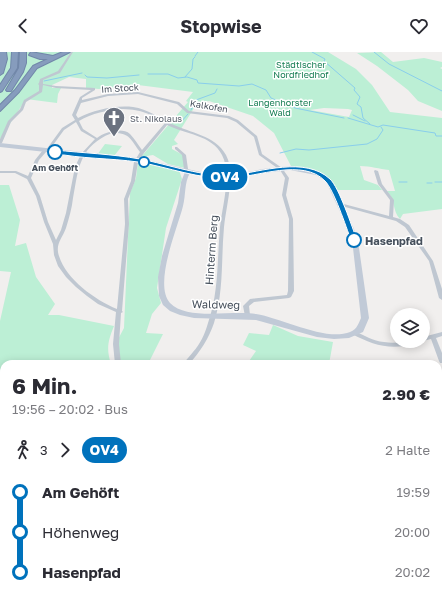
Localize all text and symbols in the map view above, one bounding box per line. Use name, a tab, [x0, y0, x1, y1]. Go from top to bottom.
icon: back	[12, 15, 34, 37]
text: Stopwise	[180, 15, 262, 37]
icon: heart	[408, 15, 430, 37]
park label: Städtischer Nordfriedhof	[273, 59, 329, 80]
street label: Im Stock	[101, 81, 139, 95]
street label: Kalkofen	[189, 97, 229, 115]
park label: Langenhorster Wald	[248, 97, 312, 118]
church icon: St. Nikolaus	[101, 105, 127, 138]
place label: St. Nikolaus	[130, 113, 182, 124]
marker: Am Gehöft	[47, 144, 63, 160]
unlabelled marker	[138, 156, 150, 168]
place label: Am Gehöft	[32, 162, 79, 173]
line badge: OV4	[202, 164, 248, 190]
text: OV4	[210, 168, 240, 185]
street label: Hinterm Berg	[202, 215, 220, 285]
marker: Hasenpfad	[346, 232, 362, 248]
place label: Hasenpfad	[365, 234, 423, 247]
street label: Waldweg	[192, 297, 240, 311]
map controls	[390, 308, 430, 348]
button: layers	[390, 308, 430, 348]
text: 6 Min.	[12, 372, 77, 399]
text: 2.90 €	[382, 385, 430, 403]
text: 19:56 – 20:02 · Bus	[12, 401, 128, 417]
icon: walk	[12, 439, 34, 461]
icon: forward	[54, 439, 76, 461]
text: OV4	[90, 441, 119, 458]
text: 3	[40, 442, 48, 458]
text: 2 Halte	[385, 442, 430, 458]
text: Am Gehöft	[42, 483, 119, 501]
text: 19:59	[397, 484, 430, 500]
text: Höhenweg	[42, 523, 119, 541]
text: 20:00	[394, 524, 430, 540]
text: Hasenpfad	[42, 563, 121, 581]
text: 20:02	[395, 564, 430, 580]

